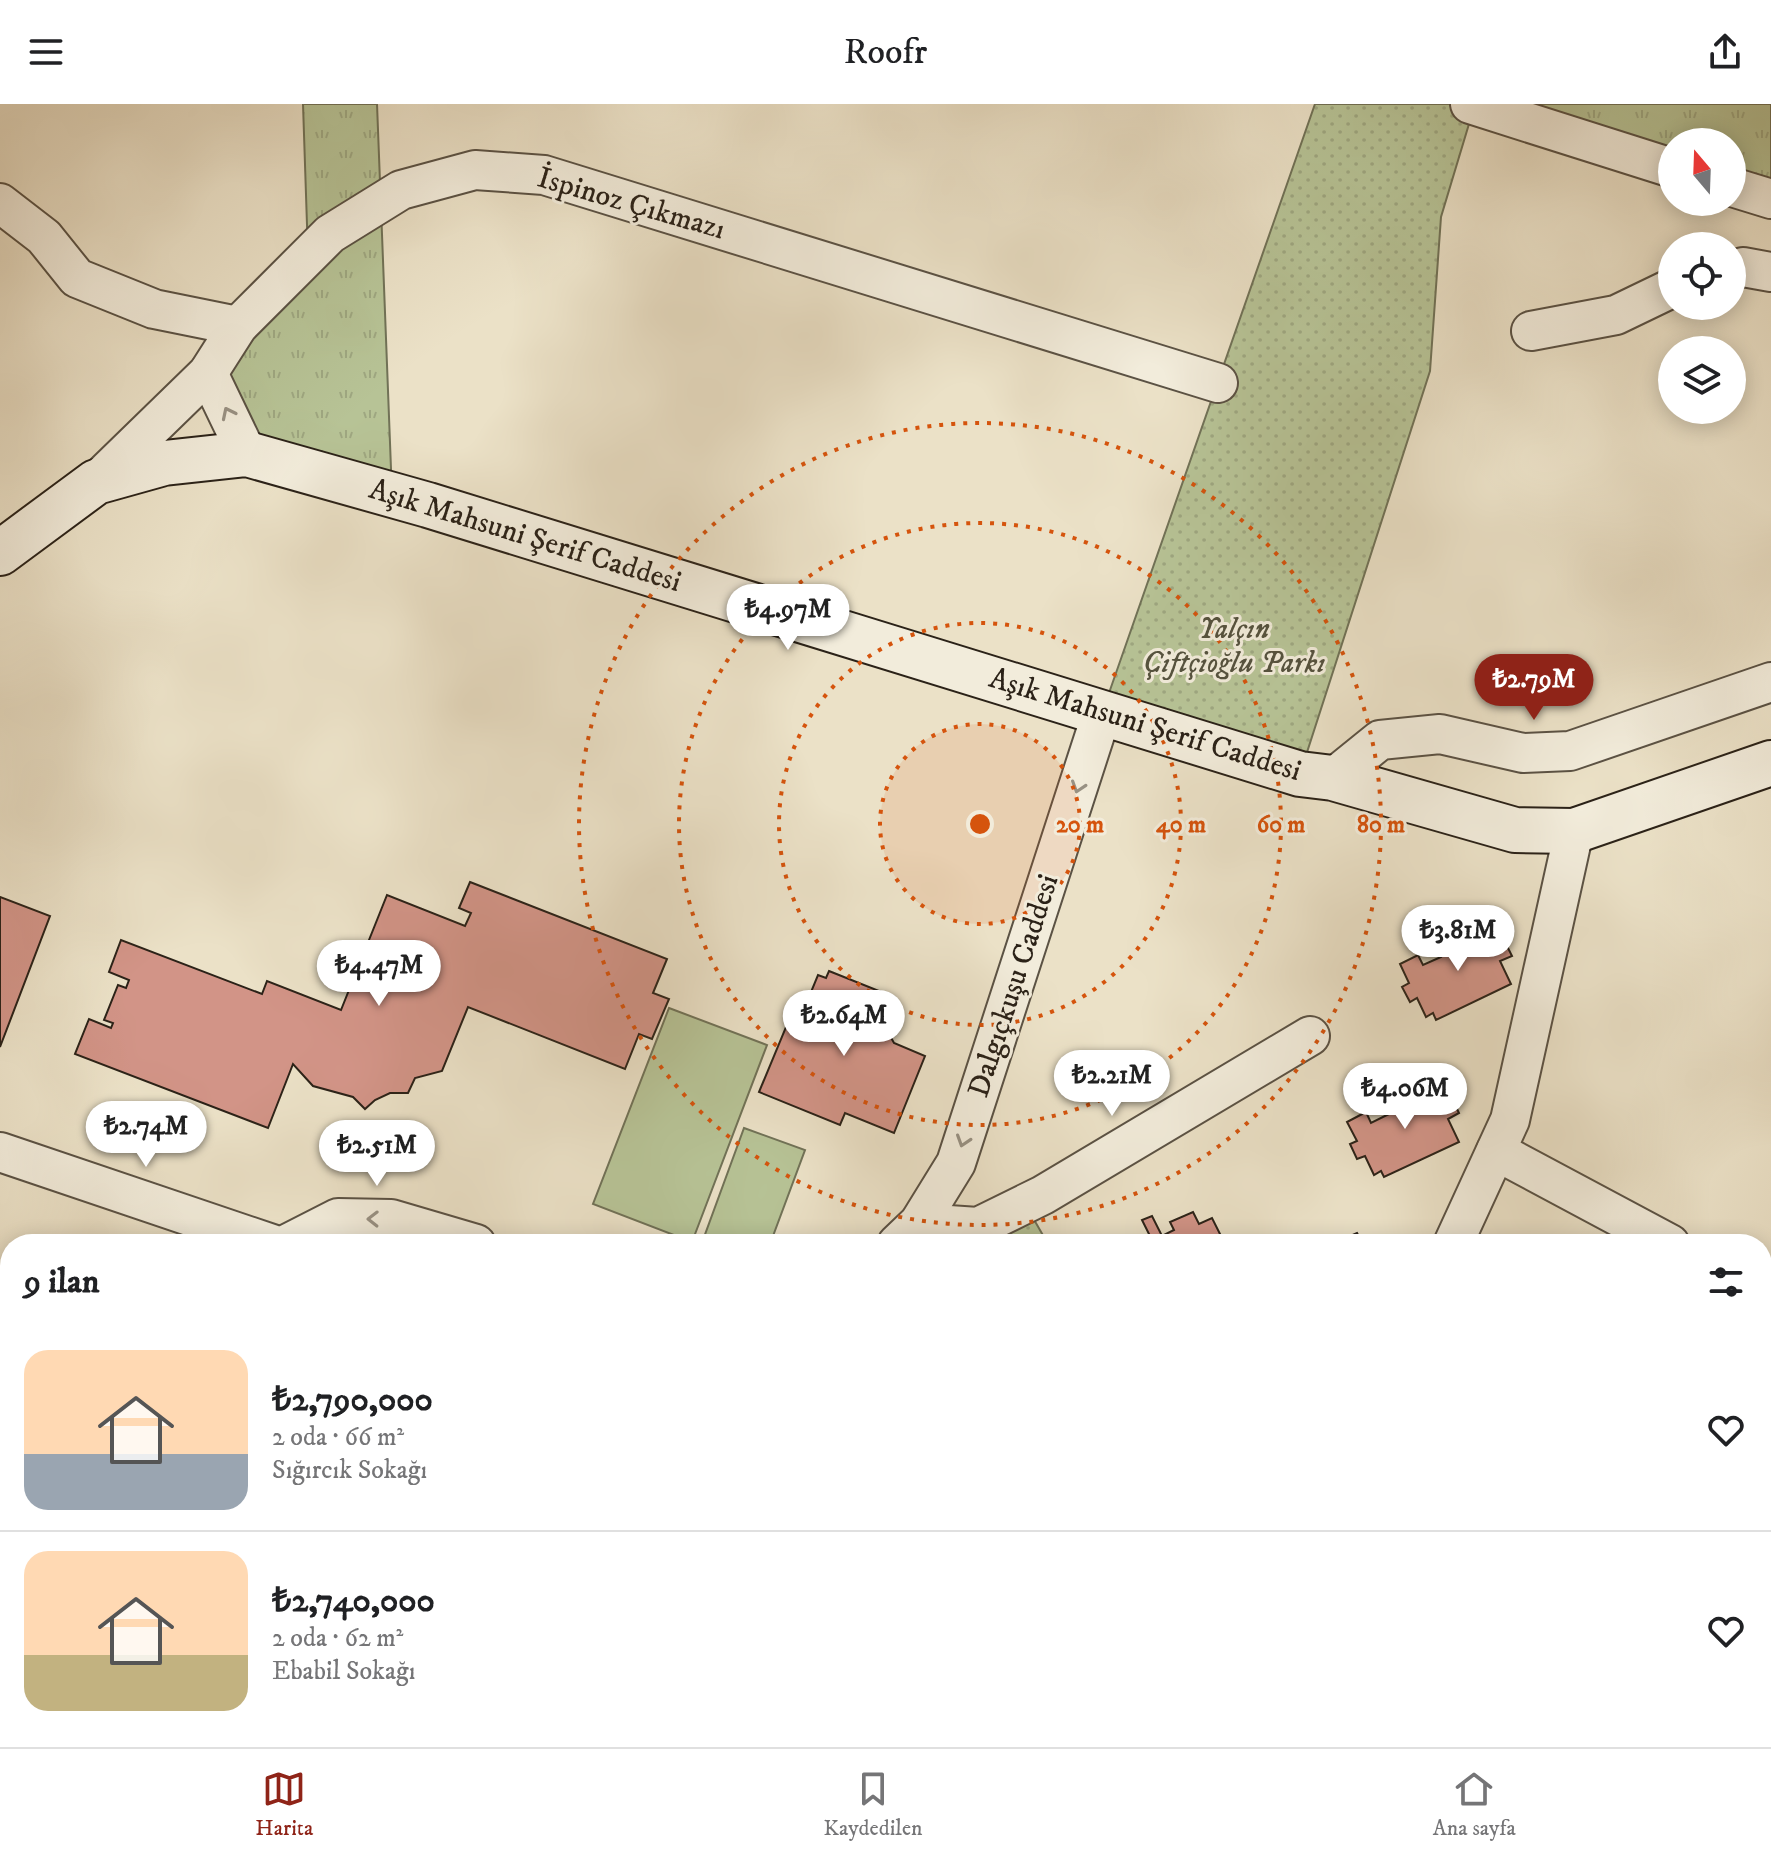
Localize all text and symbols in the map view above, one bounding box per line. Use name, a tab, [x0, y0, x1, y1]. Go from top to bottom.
icon: menu	[24, 30, 68, 74]
text: Roofr	[844, 30, 927, 75]
icon: share	[1703, 30, 1747, 74]
north arrow	[1658, 128, 1746, 216]
map controls	[1658, 128, 1746, 424]
street label: İspinoz Çıkmazı	[533, 159, 729, 248]
button: locate	[1658, 232, 1746, 320]
button: layers	[1658, 336, 1746, 424]
one-way arrow	[222, 407, 238, 422]
street label: Aşık Mahsuni Şerif Caddesi	[365, 471, 685, 601]
pin: ₺4.97M	[723, 584, 853, 652]
text: ₺4.97M	[744, 593, 832, 626]
park label: Yalçın Çiftçioğlu Parkı	[1143, 611, 1325, 682]
pin: ₺2.79M	[1469, 654, 1599, 722]
street label: Aşık Mahsuni Şerif Caddesi	[985, 660, 1305, 790]
text: ₺2.79M	[1492, 663, 1576, 696]
one-way arrow	[1072, 780, 1088, 794]
centre of rings	[966, 810, 994, 838]
text: 20 m	[1056, 810, 1104, 840]
text: 40 m	[1156, 810, 1206, 840]
text: 60 m	[1257, 810, 1305, 840]
text: 80 m	[1357, 810, 1405, 840]
street label: Dalgıçkuşu Caddesi	[961, 870, 1067, 1102]
pin: ₺3.81M	[1393, 905, 1523, 973]
text: ₺3.81M	[1419, 914, 1497, 947]
pin: ₺4.47M	[314, 940, 444, 1008]
text: ₺4.47M	[335, 949, 423, 982]
pin: ₺2.64M	[779, 990, 909, 1058]
text: ₺2.64M	[801, 999, 887, 1032]
pin: ₺2.21M	[1047, 1050, 1177, 1118]
text: ₺2.21M	[1072, 1059, 1152, 1092]
pin: ₺4.06M	[1340, 1063, 1470, 1131]
text: ₺4.06M	[1361, 1072, 1449, 1105]
pin: ₺2.74M	[81, 1101, 211, 1169]
text: ₺2.74M	[104, 1110, 188, 1143]
pin: ₺2.51M	[312, 1120, 442, 1188]
text: ₺2.51M	[337, 1129, 417, 1162]
one-way arrow	[956, 1133, 972, 1147]
one-way arrow	[366, 1210, 379, 1228]
icon: filters	[1704, 1260, 1748, 1304]
text: 9 ilan	[24, 1261, 99, 1303]
text: ₺2,790,000	[272, 1379, 433, 1421]
icon: home	[88, 1382, 184, 1478]
icon: heart	[1704, 1408, 1748, 1452]
text: 2 oda · 66 m²	[272, 1421, 404, 1454]
text: Sığırcık Sokağı	[272, 1454, 427, 1487]
text: ₺2,740,000	[272, 1580, 435, 1622]
icon: home	[88, 1583, 184, 1679]
icon: heart	[1704, 1609, 1748, 1653]
text: 2 oda · 62 m²	[272, 1622, 403, 1655]
text: Ebabil Sokağı	[272, 1655, 415, 1688]
tab: Harita	[255, 1767, 313, 1842]
tab: Kaydedilen	[824, 1767, 922, 1842]
tab: Ana sayfa	[1433, 1767, 1516, 1842]

